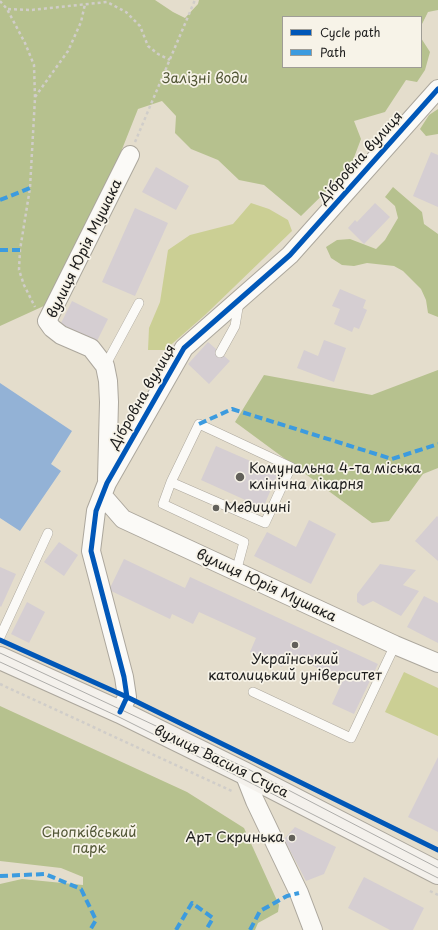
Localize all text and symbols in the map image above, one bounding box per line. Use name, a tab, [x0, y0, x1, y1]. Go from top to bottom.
legend	[282, 16, 422, 68]
text: Cycle path	[320, 23, 381, 41]
text: Path	[320, 43, 346, 61]
park label: Залізні води	[162, 71, 248, 87]
street label: Дібровна вулиця	[315, 108, 407, 208]
street label: вулиця Юрія Мушака	[44, 177, 126, 321]
street label: Дібровна вулиця	[106, 342, 180, 452]
place label: Комунальна 4-та міська клінічна лікарня	[249, 461, 421, 494]
marker: Комунальна 4-та міська клінічна лікарня	[234, 471, 246, 483]
place label: Медицині	[224, 500, 291, 516]
marker: Медицині	[211, 503, 221, 513]
street label: вулиця Юрія Мушака	[193, 546, 339, 626]
marker: Український католицький університет	[290, 640, 300, 650]
place label: Український католицький університет	[208, 652, 382, 684]
street label: вулиця Василя Стуса	[151, 722, 291, 802]
park label: Снопківський парк	[42, 825, 136, 858]
place label: Арт Скринька	[186, 830, 284, 846]
marker: Арт Скринька	[287, 833, 297, 843]

